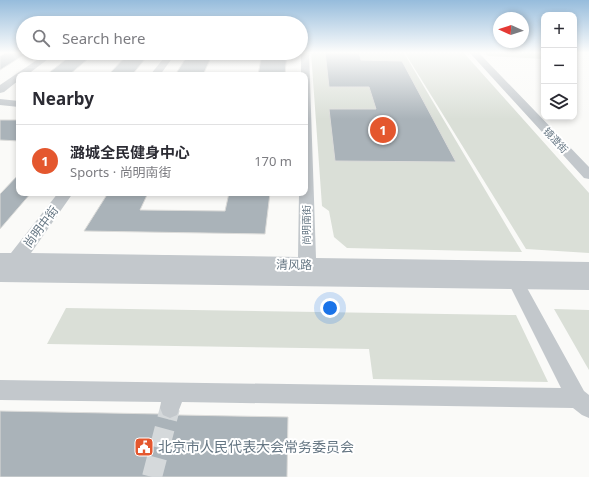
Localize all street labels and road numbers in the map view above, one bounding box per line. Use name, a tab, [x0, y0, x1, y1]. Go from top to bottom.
street label: 镜澄街	[541, 124, 571, 156]
street label: 尚明中街	[19, 202, 62, 251]
street label: 尚明南街	[299, 205, 313, 245]
street label: 清风路	[276, 256, 312, 273]

